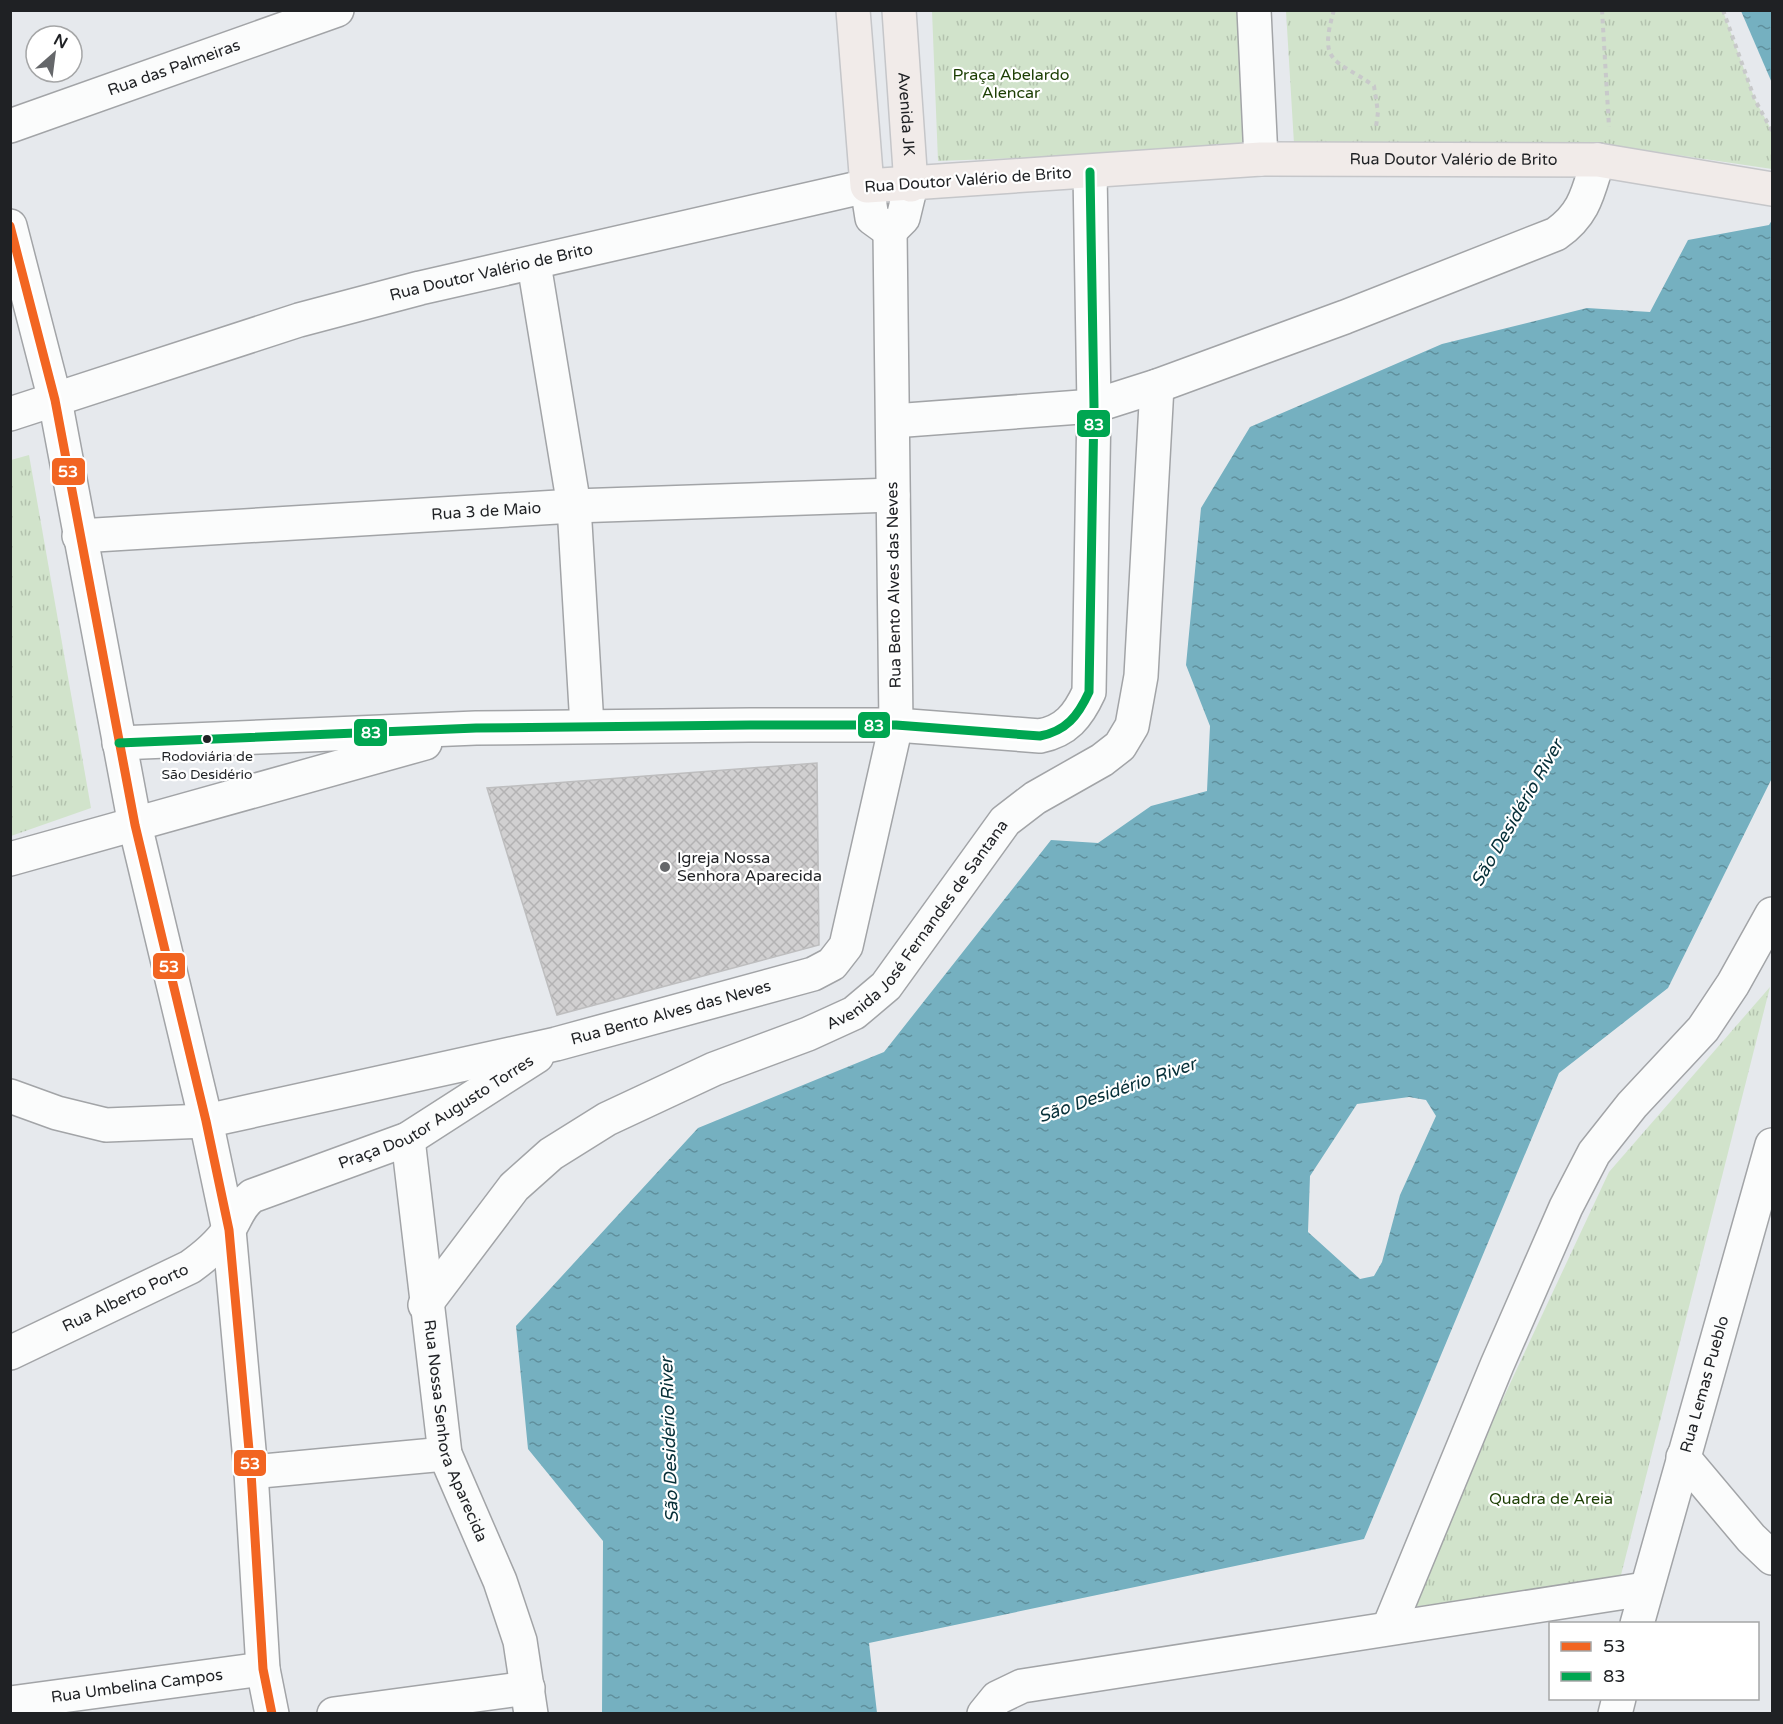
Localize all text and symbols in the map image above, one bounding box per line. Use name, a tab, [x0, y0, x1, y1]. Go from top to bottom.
north arrow	[24, 24, 84, 84]
text: N	[50, 30, 71, 53]
street label: Rua das Palmeiras	[105, 35, 243, 101]
park label: Praça Abelardo Alencar	[952, 65, 1070, 103]
street label: Avenida JK	[893, 71, 919, 157]
street label: Rua Doutor Valério de Brito	[1349, 149, 1558, 170]
street label: Rua Doutor Valério de Brito	[864, 163, 1072, 197]
street label: Rua Doutor Valério de Brito	[387, 239, 595, 306]
line badge: 83	[1076, 409, 1111, 438]
text: 83	[1084, 415, 1104, 435]
line badge: 53	[51, 457, 86, 486]
text: 53	[58, 462, 78, 482]
street label: Rua Bento Alves das Neves	[882, 482, 906, 688]
street label: Rua 3 de Maio	[431, 498, 542, 525]
line badge: 83	[857, 711, 891, 739]
text: 83	[864, 716, 884, 736]
line badge: 83	[353, 718, 388, 747]
text: 83	[361, 723, 381, 743]
marker: Rodoviária de São Desidério	[201, 733, 213, 745]
water label: São Desidério River	[1466, 734, 1569, 890]
place label: Rodoviária de São Desidério	[161, 748, 253, 783]
street label: Avenida José Fernandes de Santana	[823, 816, 1013, 1034]
place label: Igreja Nossa Senhora Aparecida	[677, 848, 822, 886]
marker: Igreja Nossa Senhora Aparecida	[658, 860, 672, 874]
line badge: 53	[152, 952, 186, 980]
text: 53	[159, 957, 179, 977]
street label: Rua Bento Alves das Neves	[569, 976, 773, 1050]
street label: Praça Doutor Augusto Torres	[336, 1051, 537, 1174]
water label: São Desidério River	[1035, 1052, 1201, 1127]
street label: Rua Alberto Porto	[59, 1259, 192, 1336]
street label: Rua Lemas Pueblo	[1676, 1314, 1733, 1455]
street label: Rua Nossa Senhora Aparecida	[419, 1318, 492, 1545]
water label: São Desidério River	[655, 1355, 683, 1523]
line badge: 53	[233, 1449, 267, 1477]
text: 53	[240, 1454, 260, 1474]
park label: Quadra de Areia	[1489, 1489, 1613, 1509]
legend	[1549, 1622, 1759, 1700]
text: 53	[1603, 1635, 1626, 1657]
street label: Rua Umbelina Campos	[50, 1665, 224, 1707]
text: 83	[1603, 1665, 1626, 1687]

